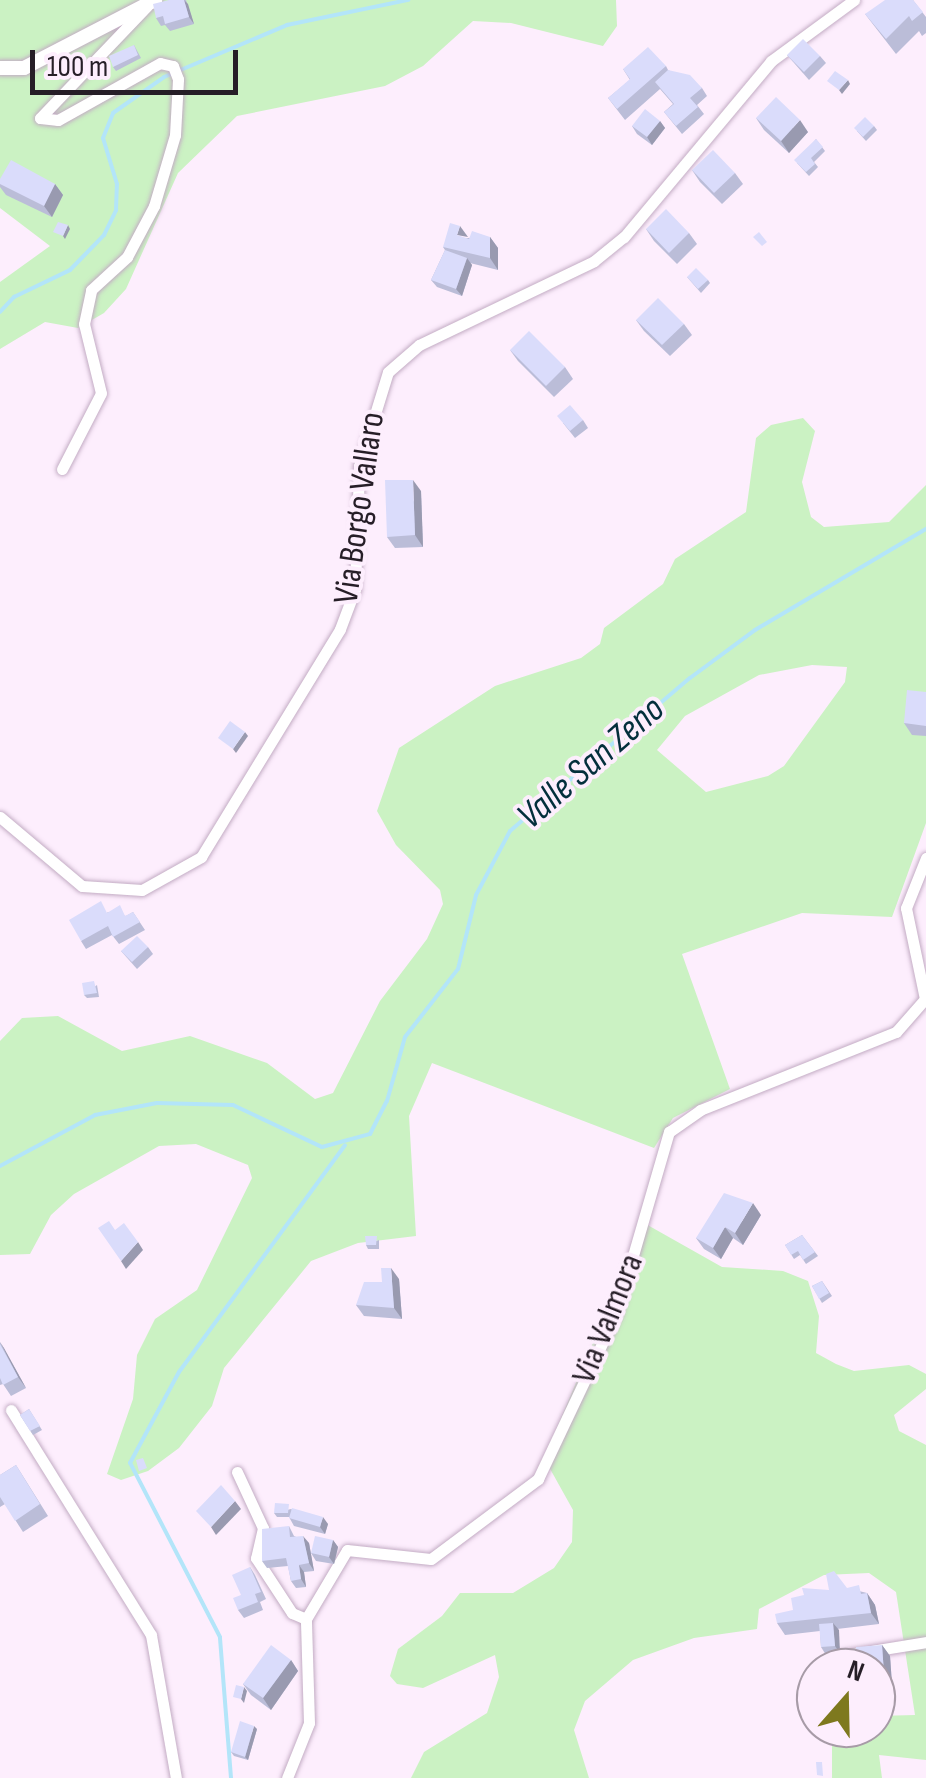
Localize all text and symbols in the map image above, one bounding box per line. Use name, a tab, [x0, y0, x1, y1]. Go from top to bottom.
scale bar	[35, 30, 242, 92]
text: 100 m	[47, 49, 108, 85]
street label: Via Borgo Vallaro	[326, 409, 394, 607]
water label: Valle San Zeno	[508, 687, 674, 839]
street label: Via Valmora	[563, 1248, 653, 1390]
north arrow	[796, 1648, 896, 1748]
text: N	[843, 1653, 868, 1689]

